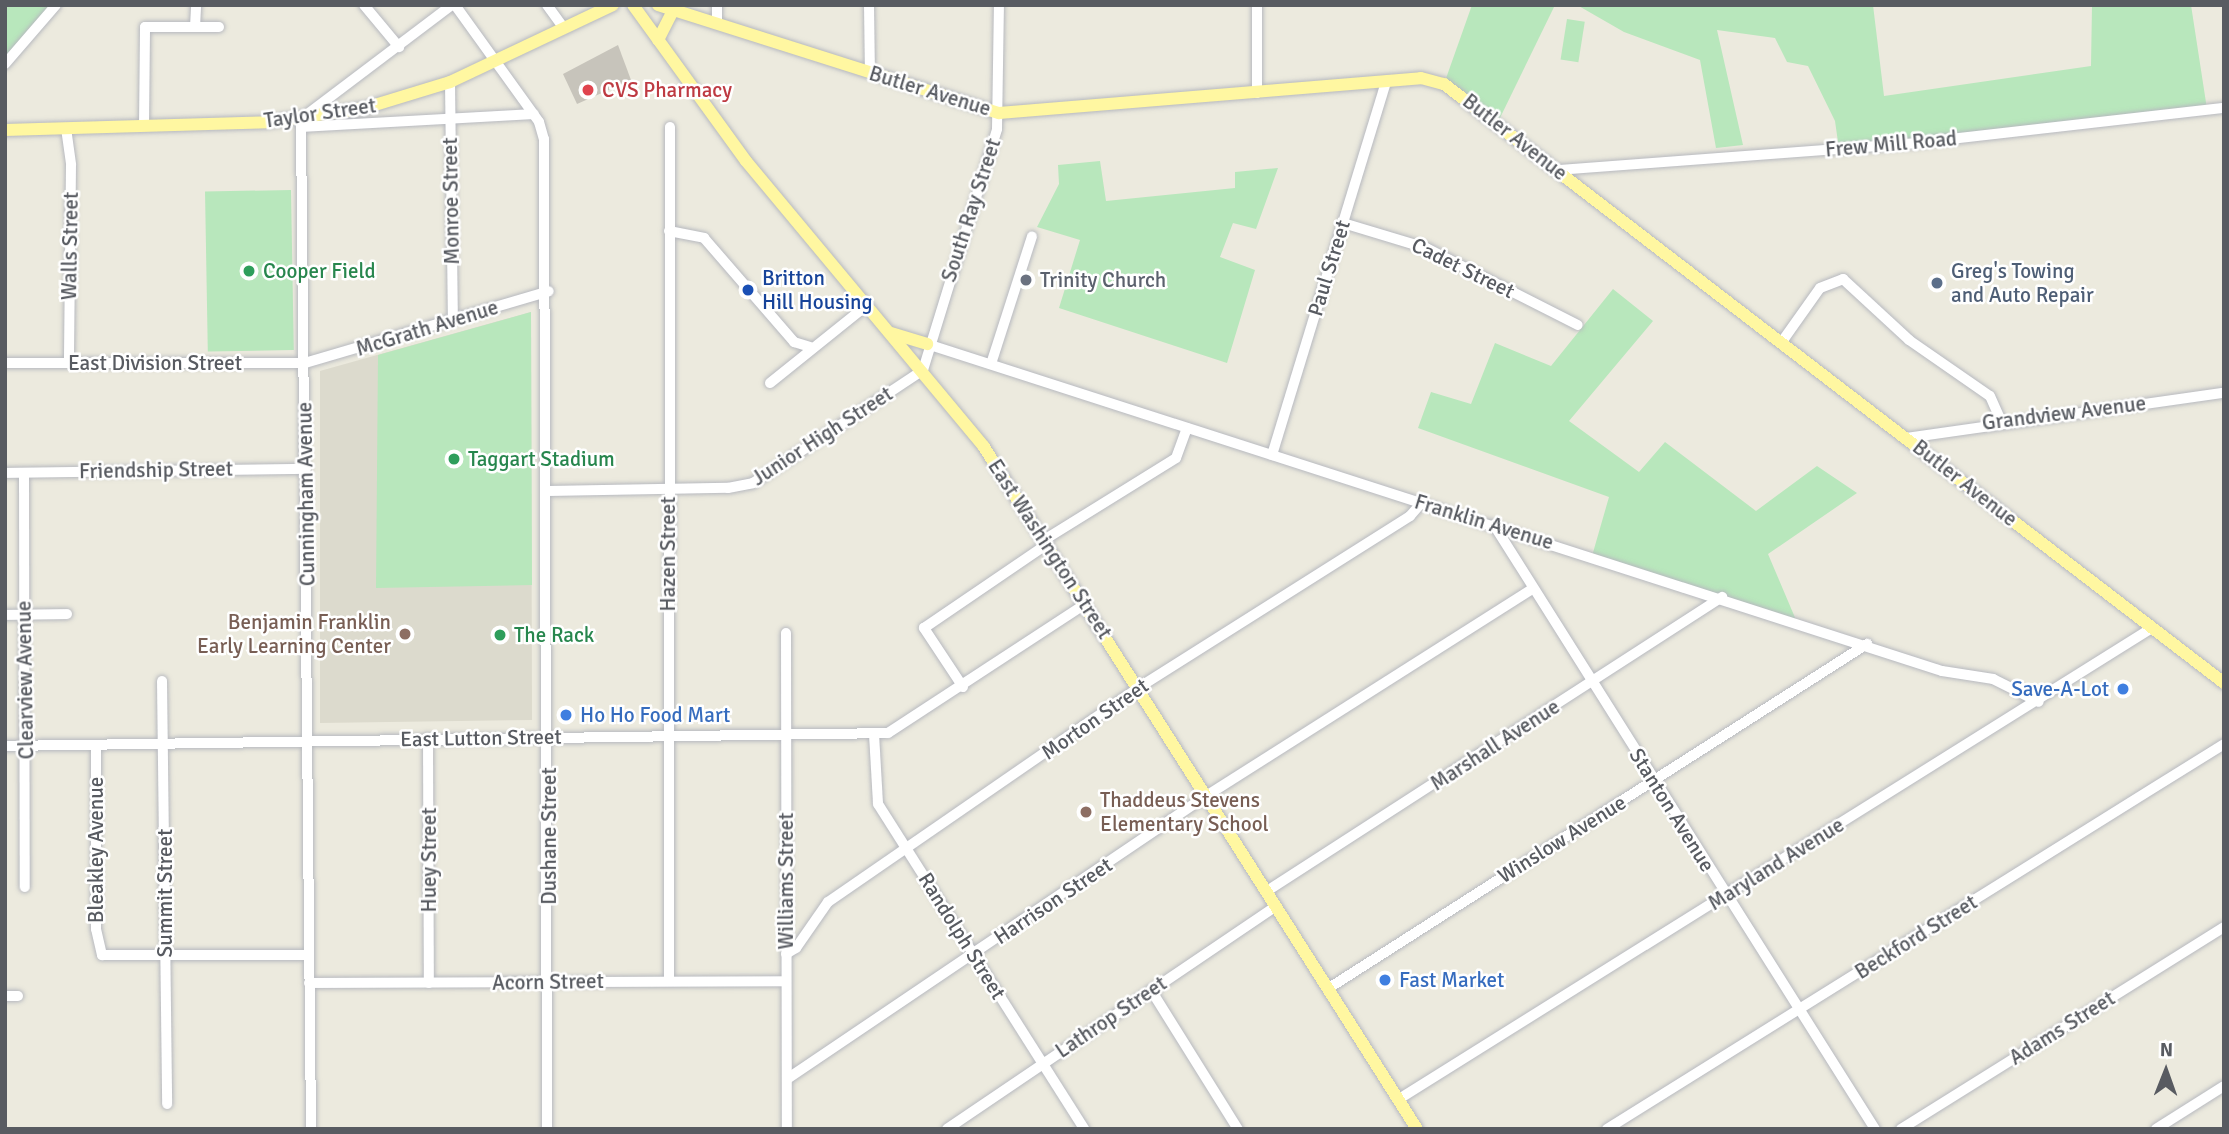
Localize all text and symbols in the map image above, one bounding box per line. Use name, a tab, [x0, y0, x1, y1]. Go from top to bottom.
street label: Butler Avenue	[866, 61, 994, 121]
place label: CVS Pharmacy	[602, 77, 732, 103]
marker: CVS Pharmacy	[580, 82, 596, 98]
street label: Butler Avenue	[1458, 88, 1572, 186]
street label: Taylor Street	[262, 93, 378, 133]
street label: Frew Mill Road	[1824, 126, 1958, 162]
street label: South Ray Street	[936, 135, 1006, 285]
street label: Monroe Street	[437, 137, 465, 265]
street label: Walls Street	[56, 192, 84, 300]
street label: Paul Street	[1302, 217, 1356, 319]
street label: Cadet Street	[1407, 232, 1519, 304]
place label: Cooper Field	[263, 258, 376, 284]
place label: Greg's Towing and Auto Repair	[1951, 258, 2094, 308]
marker: Cooper Field	[241, 263, 257, 279]
place label: Britton Hill Housing	[762, 265, 873, 315]
place label: Trinity Church	[1040, 267, 1166, 293]
marker: Trinity Church	[1018, 272, 1034, 288]
marker: Greg's Towing and Auto Repair	[1929, 275, 1945, 291]
marker: Britton Hill Housing	[740, 282, 756, 298]
street label: McGrath Avenue	[353, 294, 501, 362]
street label: East Division Street	[68, 350, 242, 376]
street label: Junior High Street	[747, 381, 897, 491]
street label: Grandview Avenue	[1981, 390, 2147, 436]
street label: Cunningham Avenue	[292, 402, 320, 586]
street label: Butler Avenue	[1908, 434, 2022, 532]
place label: Taggart Stadium	[468, 446, 615, 472]
marker: Taggart Stadium	[446, 451, 462, 467]
street label: East Washington Street	[983, 454, 1117, 644]
street label: Friendship Street	[79, 456, 233, 484]
street label: Franklin Avenue	[1412, 489, 1556, 555]
street label: Hazen Street	[655, 496, 681, 612]
street label: Clearview Avenue	[11, 600, 39, 760]
place label: Benjamin Franklin Early Learning Center	[197, 609, 391, 659]
place label: The Rack	[514, 622, 594, 648]
marker: Benjamin Franklin Early Learning Center	[397, 626, 413, 642]
marker: The Rack	[492, 627, 508, 643]
street label: Morton Street	[1037, 673, 1153, 765]
place label: Save-A-Lot	[2011, 676, 2109, 702]
marker: Save-A-Lot	[2115, 681, 2131, 697]
street label: Marshall Avenue	[1426, 694, 1564, 796]
place label: Ho Ho Food Mart	[580, 702, 730, 728]
marker: Ho Ho Food Mart	[558, 707, 574, 723]
street label: East Lutton Street	[400, 724, 562, 752]
street label: Stanton Avenue	[1624, 744, 1720, 876]
street label: Dushane Street	[536, 767, 562, 905]
street label: Bleakley Avenue	[83, 777, 109, 923]
place label: Thaddeus Stevens Elementary School	[1100, 787, 1269, 837]
street label: Winslow Avenue	[1493, 790, 1631, 888]
marker: Thaddeus Stevens Elementary School	[1078, 804, 1094, 820]
street label: Huey Street	[416, 808, 442, 912]
street label: Williams Street	[773, 812, 799, 950]
street label: Maryland Avenue	[1703, 812, 1849, 916]
street label: Summit Street	[152, 829, 178, 957]
street label: Harrison Street	[989, 852, 1117, 950]
street label: Randolph Street	[913, 868, 1011, 1004]
street label: Beckford Street	[1850, 889, 1982, 985]
place label: Fast Market	[1399, 967, 1504, 993]
street label: Acorn Street	[492, 968, 604, 996]
street label: Lathrop Street	[1051, 971, 1171, 1063]
marker: Fast Market	[1377, 972, 1393, 988]
street label: Adams Street	[2005, 986, 2119, 1070]
north arrow	[2131, 1036, 2201, 1106]
text: N	[2160, 1038, 2173, 1062]

